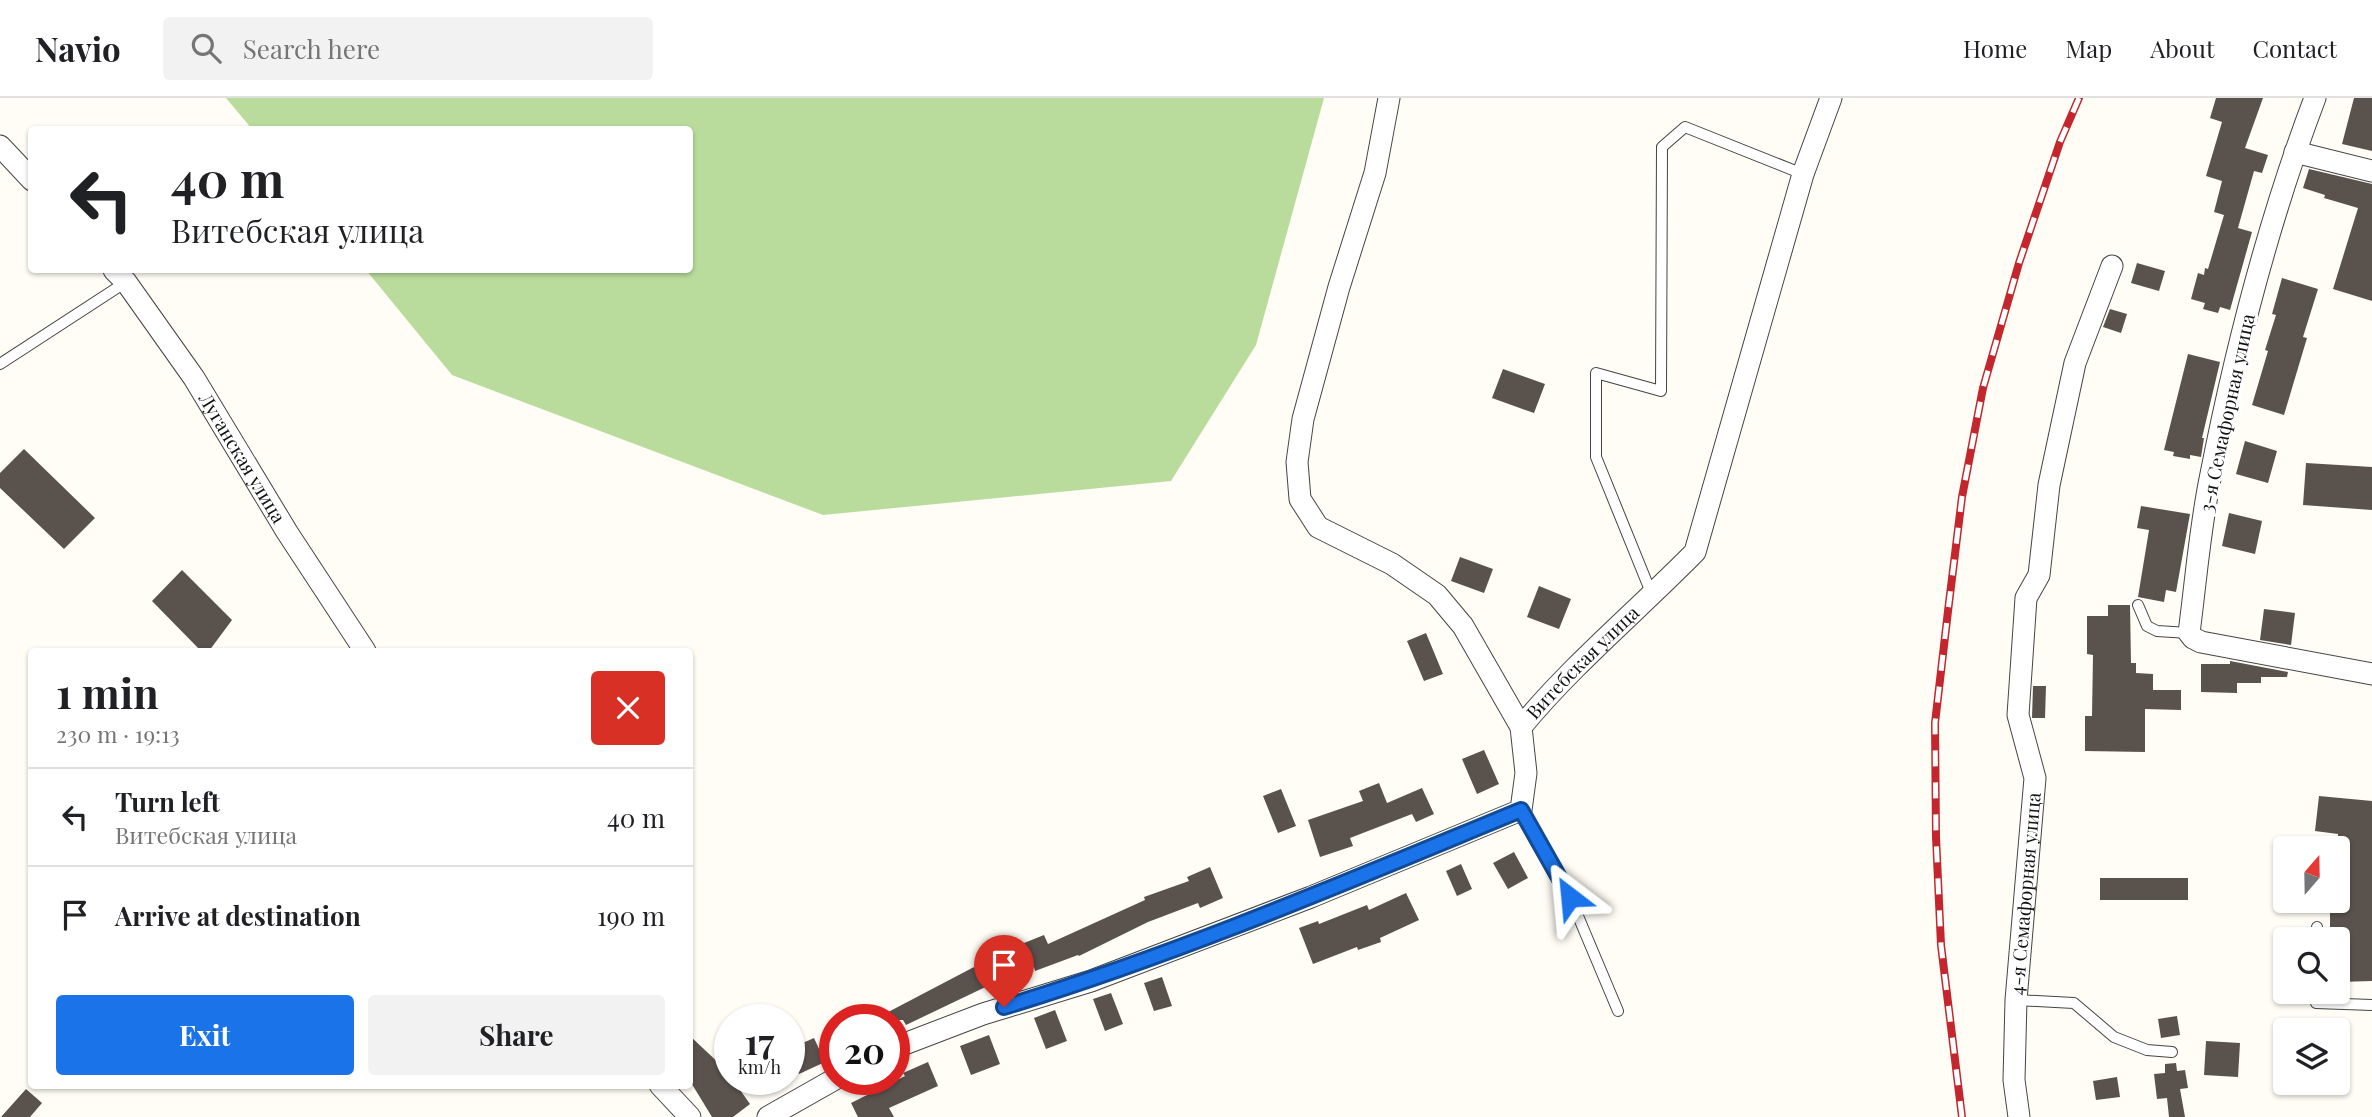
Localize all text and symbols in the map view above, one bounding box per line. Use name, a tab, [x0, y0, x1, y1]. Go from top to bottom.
search box	[163, 17, 653, 80]
text: Navio	[35, 26, 121, 70]
icon: search	[187, 29, 225, 67]
text: Search here	[243, 31, 380, 66]
text: Home	[1963, 32, 2027, 64]
text: Map	[2065, 32, 2112, 64]
text: About	[2150, 32, 2214, 64]
text: Contact	[2252, 32, 2337, 64]
text: 40 m	[171, 145, 284, 210]
icon: left	[56, 154, 147, 245]
text: Витебская улица	[171, 208, 424, 251]
street label: 3-я Семафорная улица	[2192, 311, 2260, 515]
street label: Луганская улица	[193, 386, 293, 528]
street label: Витебская улица	[1520, 599, 1645, 724]
text: 1 min	[56, 664, 159, 720]
button: close	[591, 671, 665, 745]
text: 230 m · 19:13	[56, 718, 180, 749]
text: Turn left	[115, 784, 220, 819]
street label: 4-я Семафорная улица	[2002, 791, 2046, 996]
icon: left	[56, 798, 94, 836]
text: 40 m	[607, 800, 665, 835]
text: Витебская улица	[115, 819, 297, 850]
north arrow	[2273, 836, 2350, 914]
map controls	[2273, 836, 2350, 1095]
position arrow	[1533, 860, 1607, 934]
icon: arrive	[56, 896, 94, 934]
text: Arrive at destination	[115, 898, 361, 933]
text: 190 m	[597, 898, 665, 933]
button: search	[2273, 927, 2350, 1004]
pin	[974, 935, 1034, 1007]
icon: arrive	[985, 946, 1023, 984]
button: Exit	[56, 995, 354, 1075]
button: Share	[368, 995, 665, 1075]
speed limit sign: 20	[819, 1004, 910, 1095]
text: 17	[745, 1017, 774, 1064]
button: layers	[2273, 1018, 2350, 1095]
text: km/h	[738, 1055, 781, 1079]

